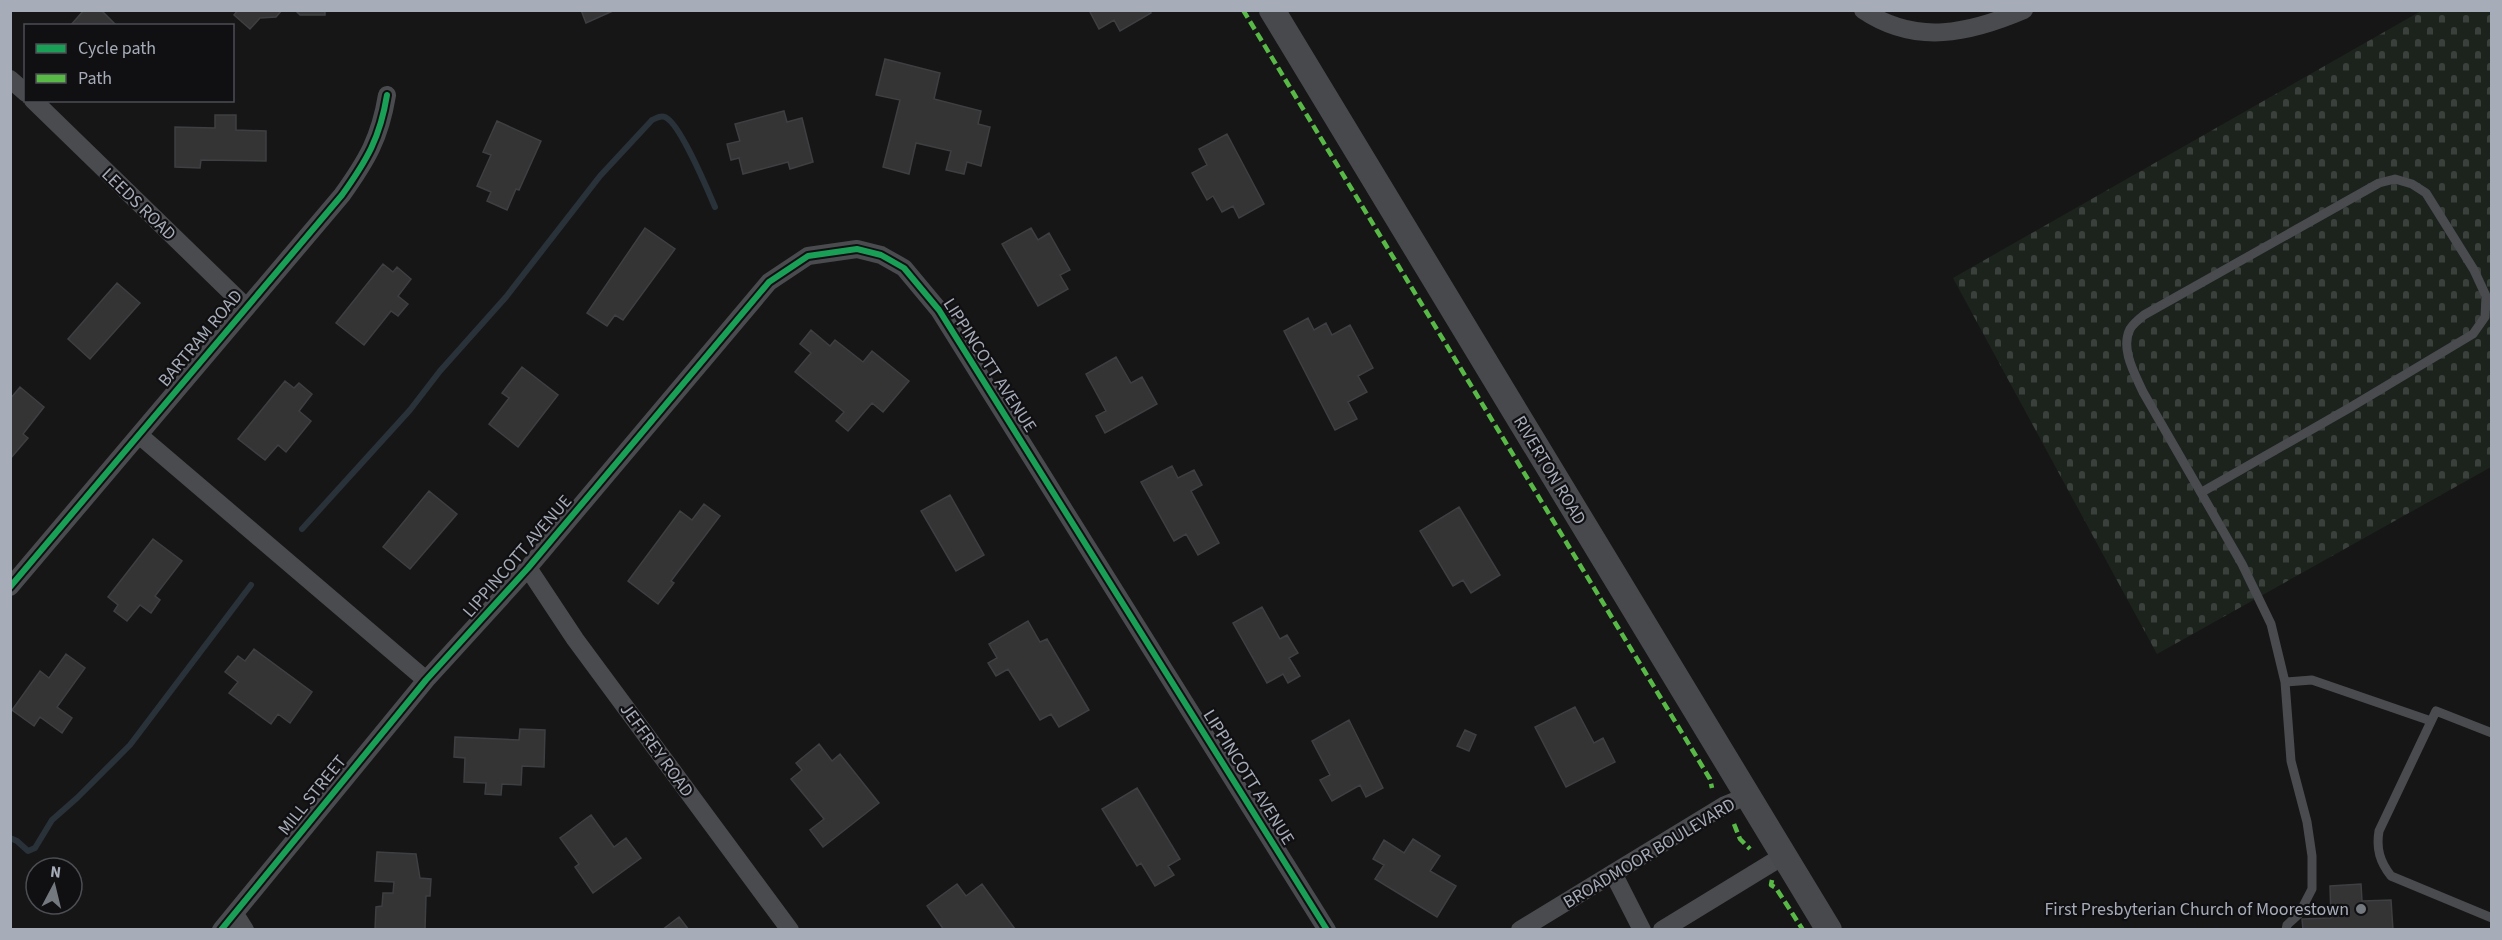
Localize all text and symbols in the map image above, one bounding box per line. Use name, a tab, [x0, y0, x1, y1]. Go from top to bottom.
legend	[24, 24, 234, 102]
text: Cycle path	[78, 36, 156, 61]
text: Path	[78, 66, 112, 91]
street label: LEEDS ROAD	[96, 162, 181, 246]
street label: BARTRAM ROAD	[152, 285, 248, 392]
street label: LIPPINCOTT AVENUE	[937, 293, 1042, 437]
street label: RIVERTON ROAD	[1507, 411, 1592, 529]
street label: LIPPINCOTT AVENUE	[457, 489, 578, 623]
street label: JEFFREY ROAD	[614, 698, 699, 802]
street label: LIPPINCOTT AVENUE	[1197, 705, 1300, 850]
street label: MILL STREET	[272, 750, 353, 841]
street label: BROADMOOR BOULEVARD	[1558, 792, 1740, 915]
north arrow	[24, 856, 84, 916]
text: N	[49, 861, 62, 884]
place label: First Presbyterian Church of Moorestown	[2044, 897, 2349, 922]
marker: First Presbyterian Church of Moorestown	[2354, 902, 2368, 916]

